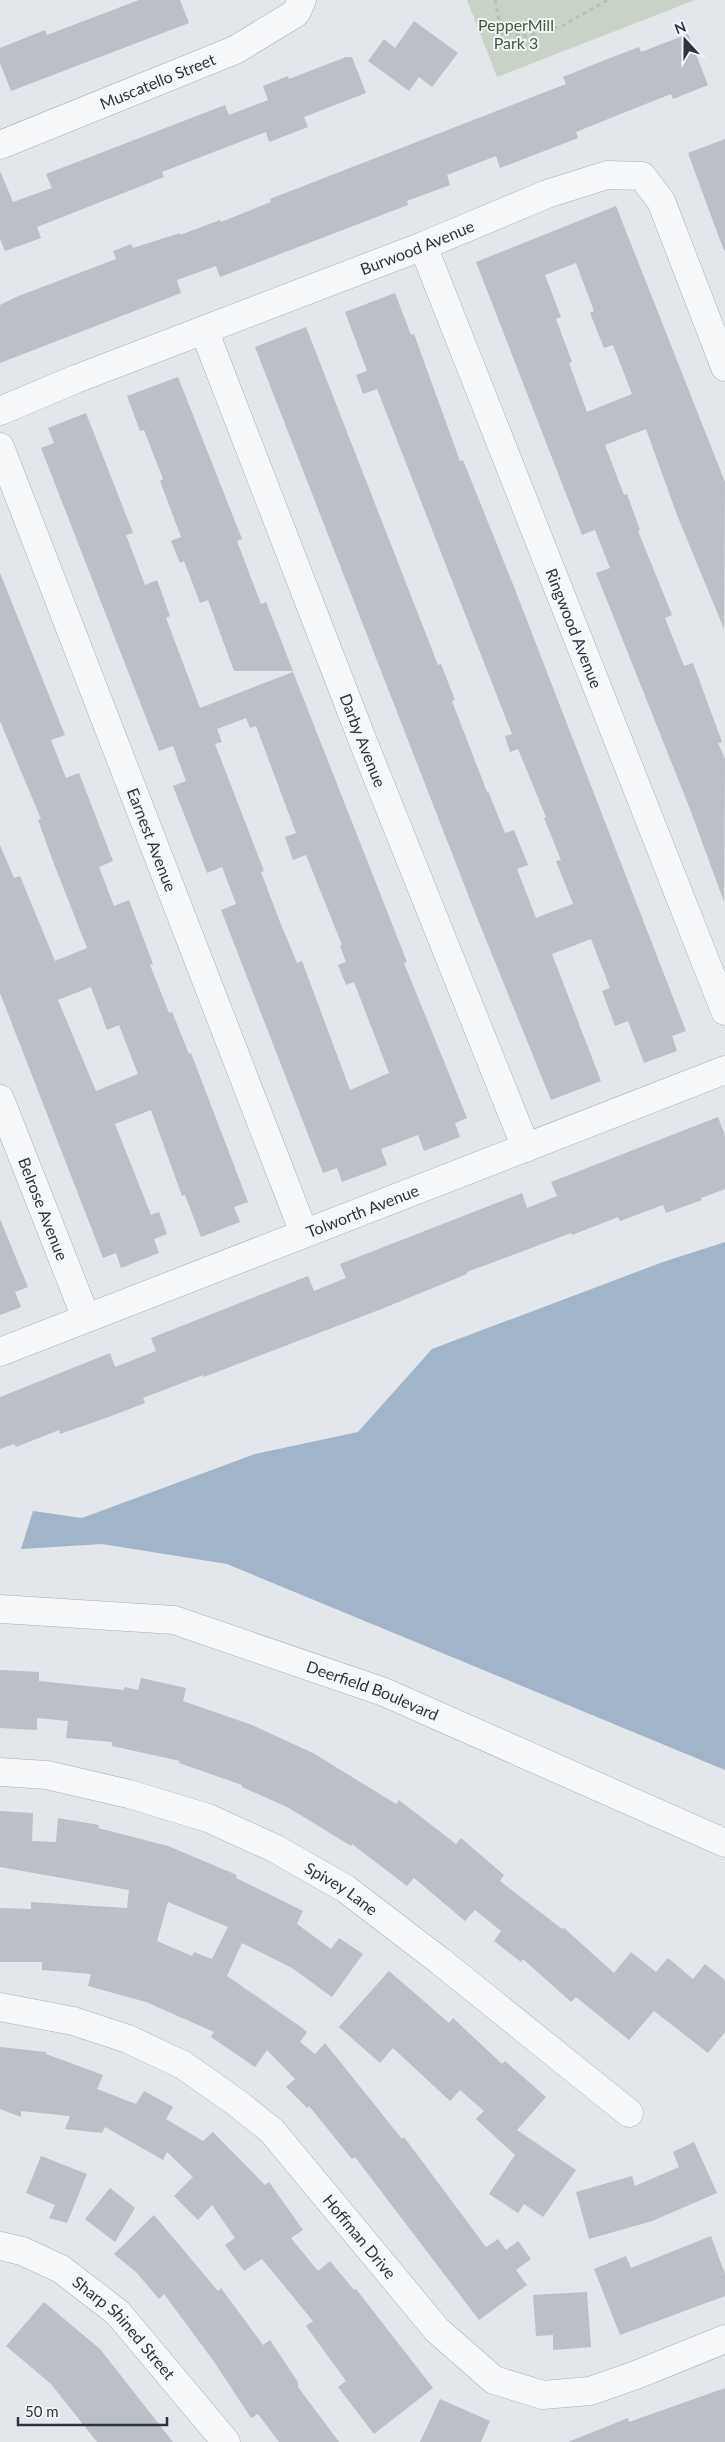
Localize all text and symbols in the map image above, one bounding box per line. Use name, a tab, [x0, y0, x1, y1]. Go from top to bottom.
park label: PepperMill Park 3	[478, 15, 554, 52]
north arrow	[660, 15, 710, 65]
text: N	[672, 18, 688, 37]
street label: Muscatello Street	[97, 49, 218, 113]
street label: Burwood Avenue	[357, 216, 477, 278]
street label: Ringwood Avenue	[542, 565, 607, 691]
street label: Darby Avenue	[336, 691, 390, 790]
street label: Earnest Avenue	[124, 785, 181, 894]
street label: Belrose Avenue	[15, 1154, 72, 1263]
street label: Tolworth Avenue	[303, 1180, 421, 1241]
street label: Deerfield Boulevard	[304, 1656, 442, 1724]
street label: Spivey Lane	[302, 1858, 382, 1919]
street label: Hoffman Drive	[319, 2190, 400, 2282]
street label: Sharp Shined Street	[69, 2272, 180, 2383]
scale bar	[18, 2394, 166, 2426]
text: 50 m	[25, 2402, 59, 2420]

